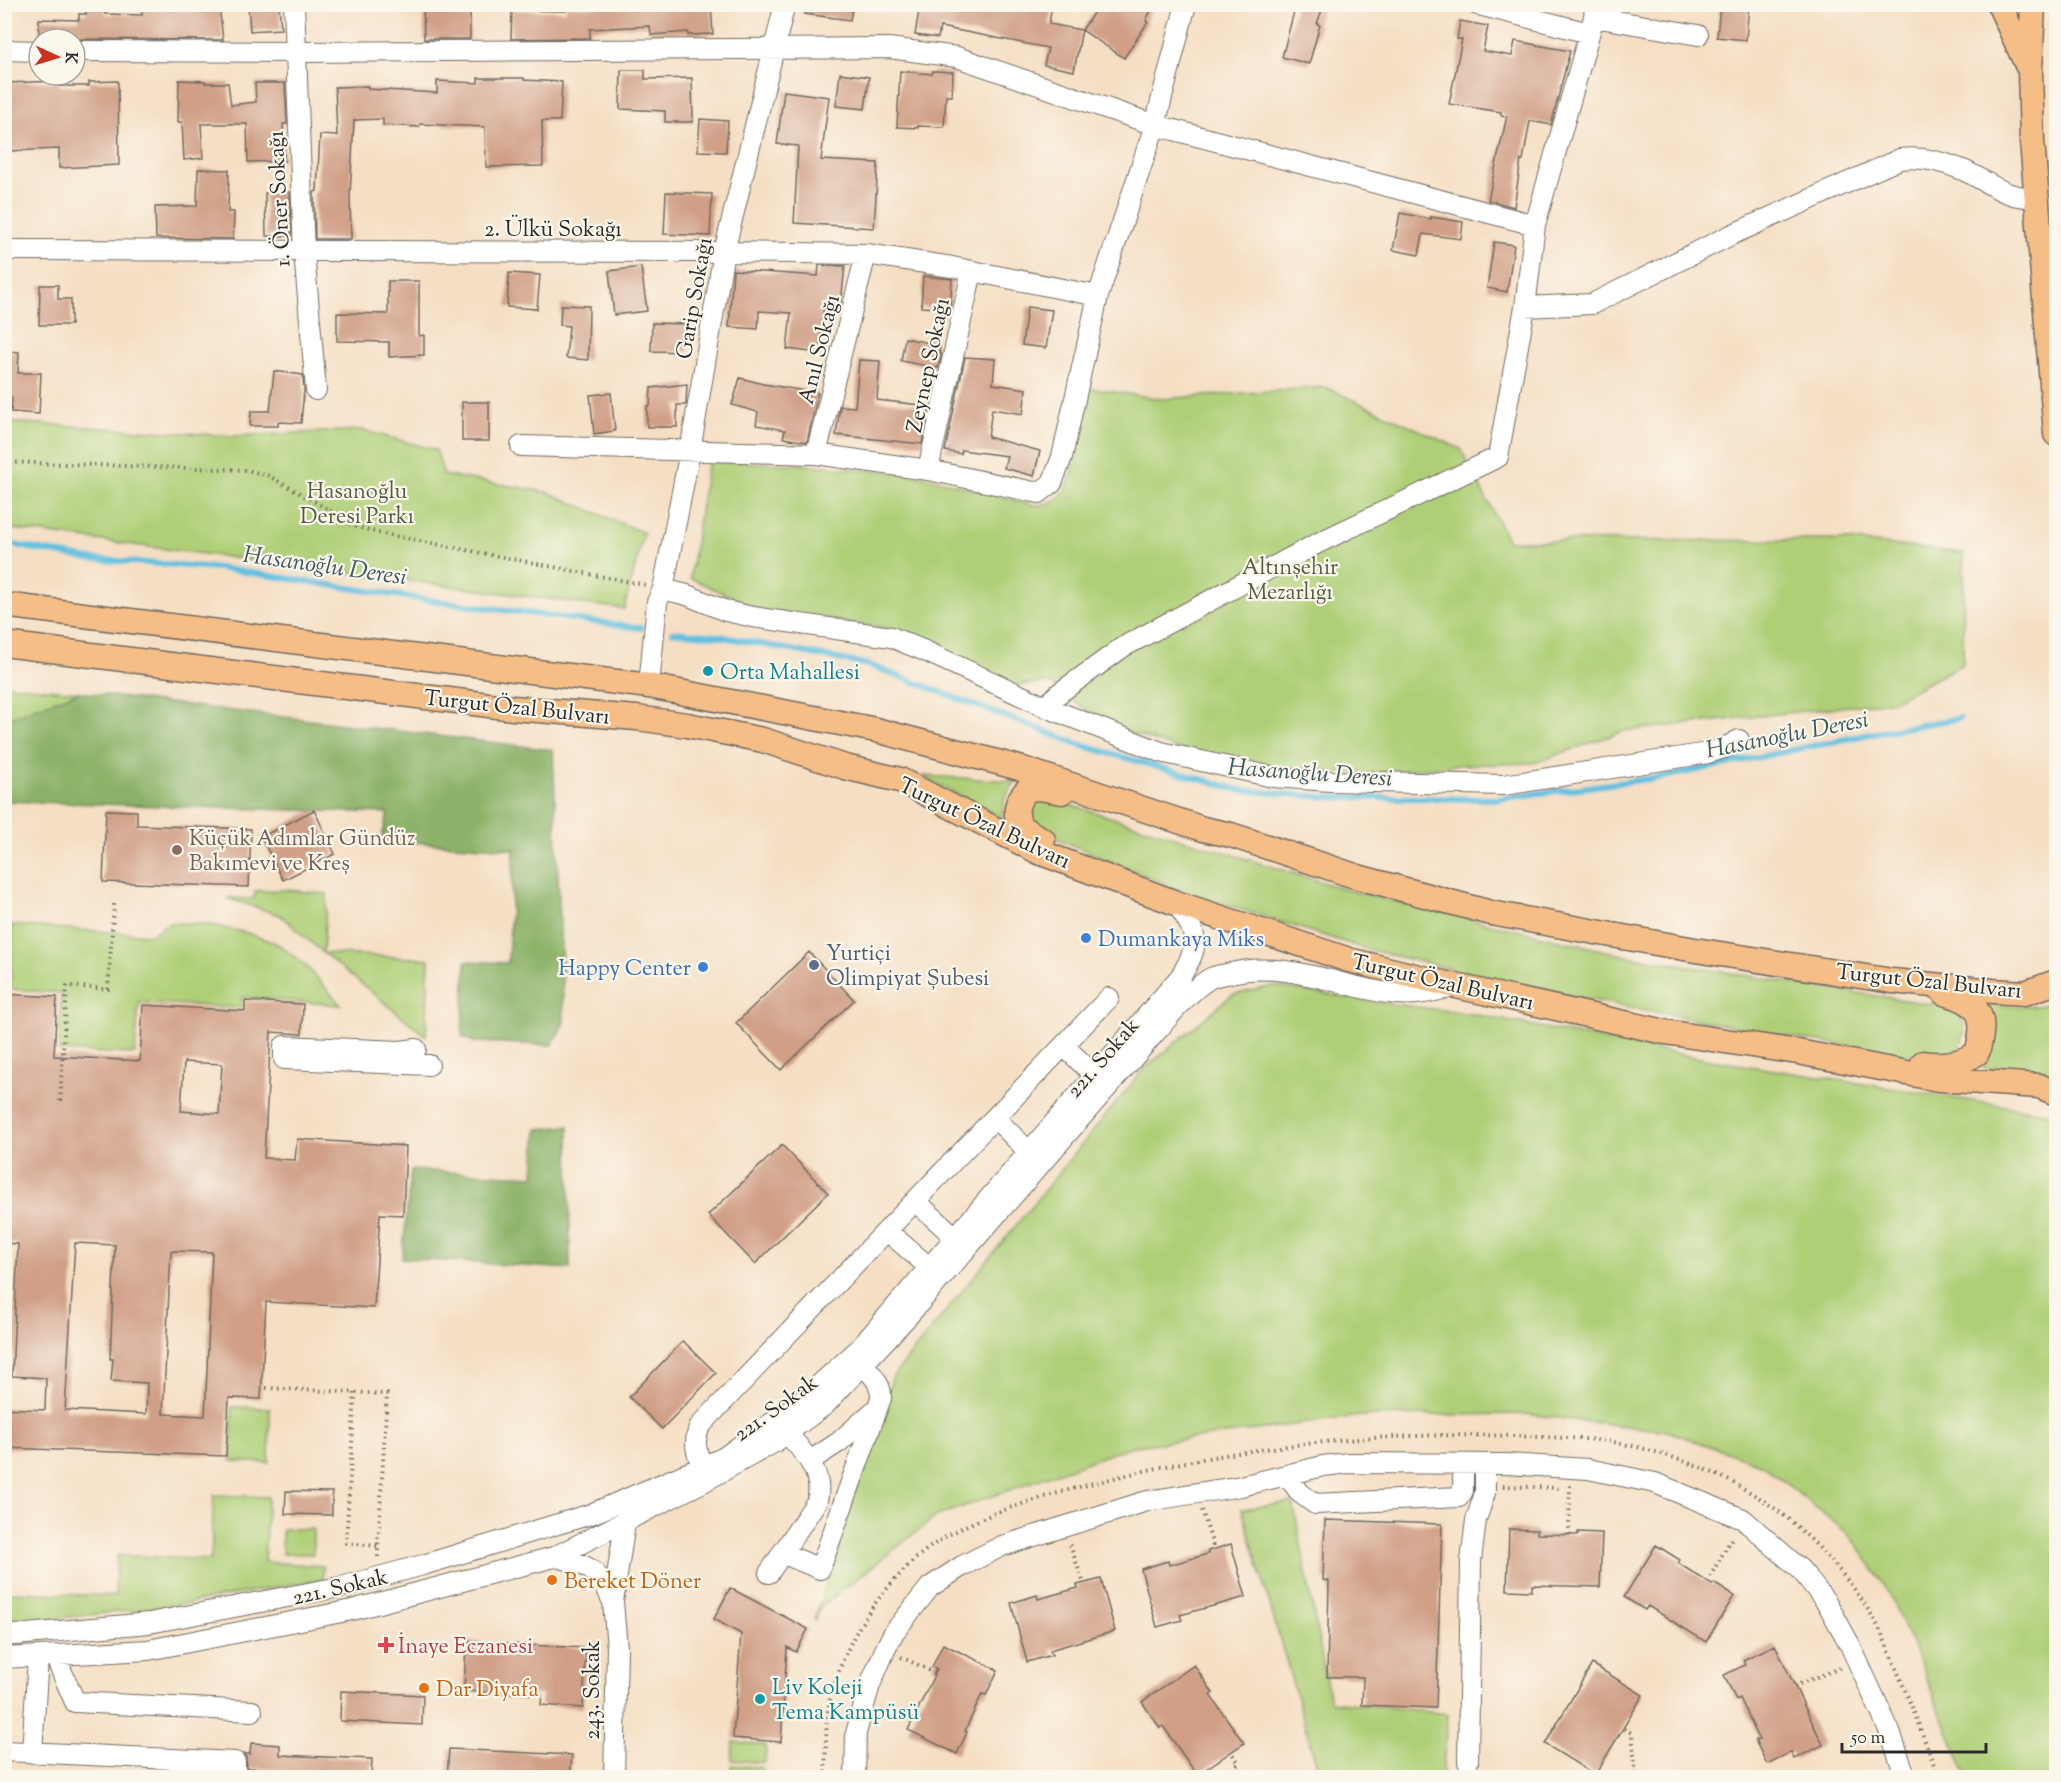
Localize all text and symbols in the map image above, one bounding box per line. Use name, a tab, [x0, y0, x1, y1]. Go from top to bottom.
north arrow	[27, 27, 87, 87]
text: K	[58, 51, 81, 65]
street label: 1. Öner Sokağı	[260, 130, 301, 268]
street label: 2. Ülkü Sokağı	[484, 214, 622, 247]
street label: Garip Sokağı	[670, 235, 722, 362]
street label: Anıl Sokağı	[792, 292, 850, 408]
street label: Zeynep Sokağı	[900, 295, 960, 436]
park label: Hasanoğlu Deresi Parkı	[300, 477, 414, 534]
water label: Hasanoğlu Deresi	[241, 539, 409, 595]
park label: Altınşehir Mezarlığı	[1242, 553, 1338, 610]
place label: Orta Mahallesi	[720, 658, 860, 690]
marker: Orta Mahallesi	[701, 664, 715, 678]
street label: Turgut Özal Bulvarı	[422, 682, 611, 735]
water label: Hasanoğlu Deresi	[1703, 704, 1872, 768]
water label: Hasanoğlu Deresi	[1226, 751, 1393, 797]
street label: Turgut Özal Bulvarı	[892, 770, 1075, 879]
place label: Küçük Adımlar Gündüz Bakımevi ve Kreş	[189, 824, 415, 881]
marker: Küçük Adımlar Gündüz Bakımevi ve Kreş	[170, 843, 184, 857]
place label: Dumankaya Miks	[1098, 925, 1264, 957]
marker: Dumankaya Miks	[1079, 931, 1093, 945]
place label: Yurtiçi Olimpiyat Şubesi	[826, 939, 989, 996]
street label: Turgut Özal Bulvarı	[1348, 946, 1537, 1020]
place label: Happy Center	[558, 954, 691, 986]
street label: Turgut Özal Bulvarı	[1834, 956, 2023, 1009]
marker: Yurtiçi Olimpiyat Şubesi	[807, 958, 821, 972]
marker: Happy Center	[696, 960, 710, 974]
street label: 221. Sokak	[1060, 1012, 1148, 1106]
street label: 221. Sokak	[728, 1368, 826, 1451]
street label: 221. Sokak	[290, 1562, 392, 1615]
place label: Bereket Döner	[564, 1567, 701, 1599]
marker: Bereket Döner	[545, 1573, 559, 1587]
place label: İnaye Eczanesi	[398, 1632, 533, 1664]
marker: İnaye Eczanesi	[379, 1638, 393, 1652]
street label: 243. Sokak	[578, 1640, 610, 1740]
place label: Liv Koleji Tema Kampüsü	[772, 1673, 919, 1730]
place label: Dar Diyafa	[436, 1675, 539, 1707]
marker: Dar Diyafa	[417, 1681, 431, 1695]
marker: Liv Koleji Tema Kampüsü	[753, 1692, 767, 1706]
scale bar	[1842, 1716, 1986, 1754]
text: 50 m	[1850, 1726, 1886, 1752]

